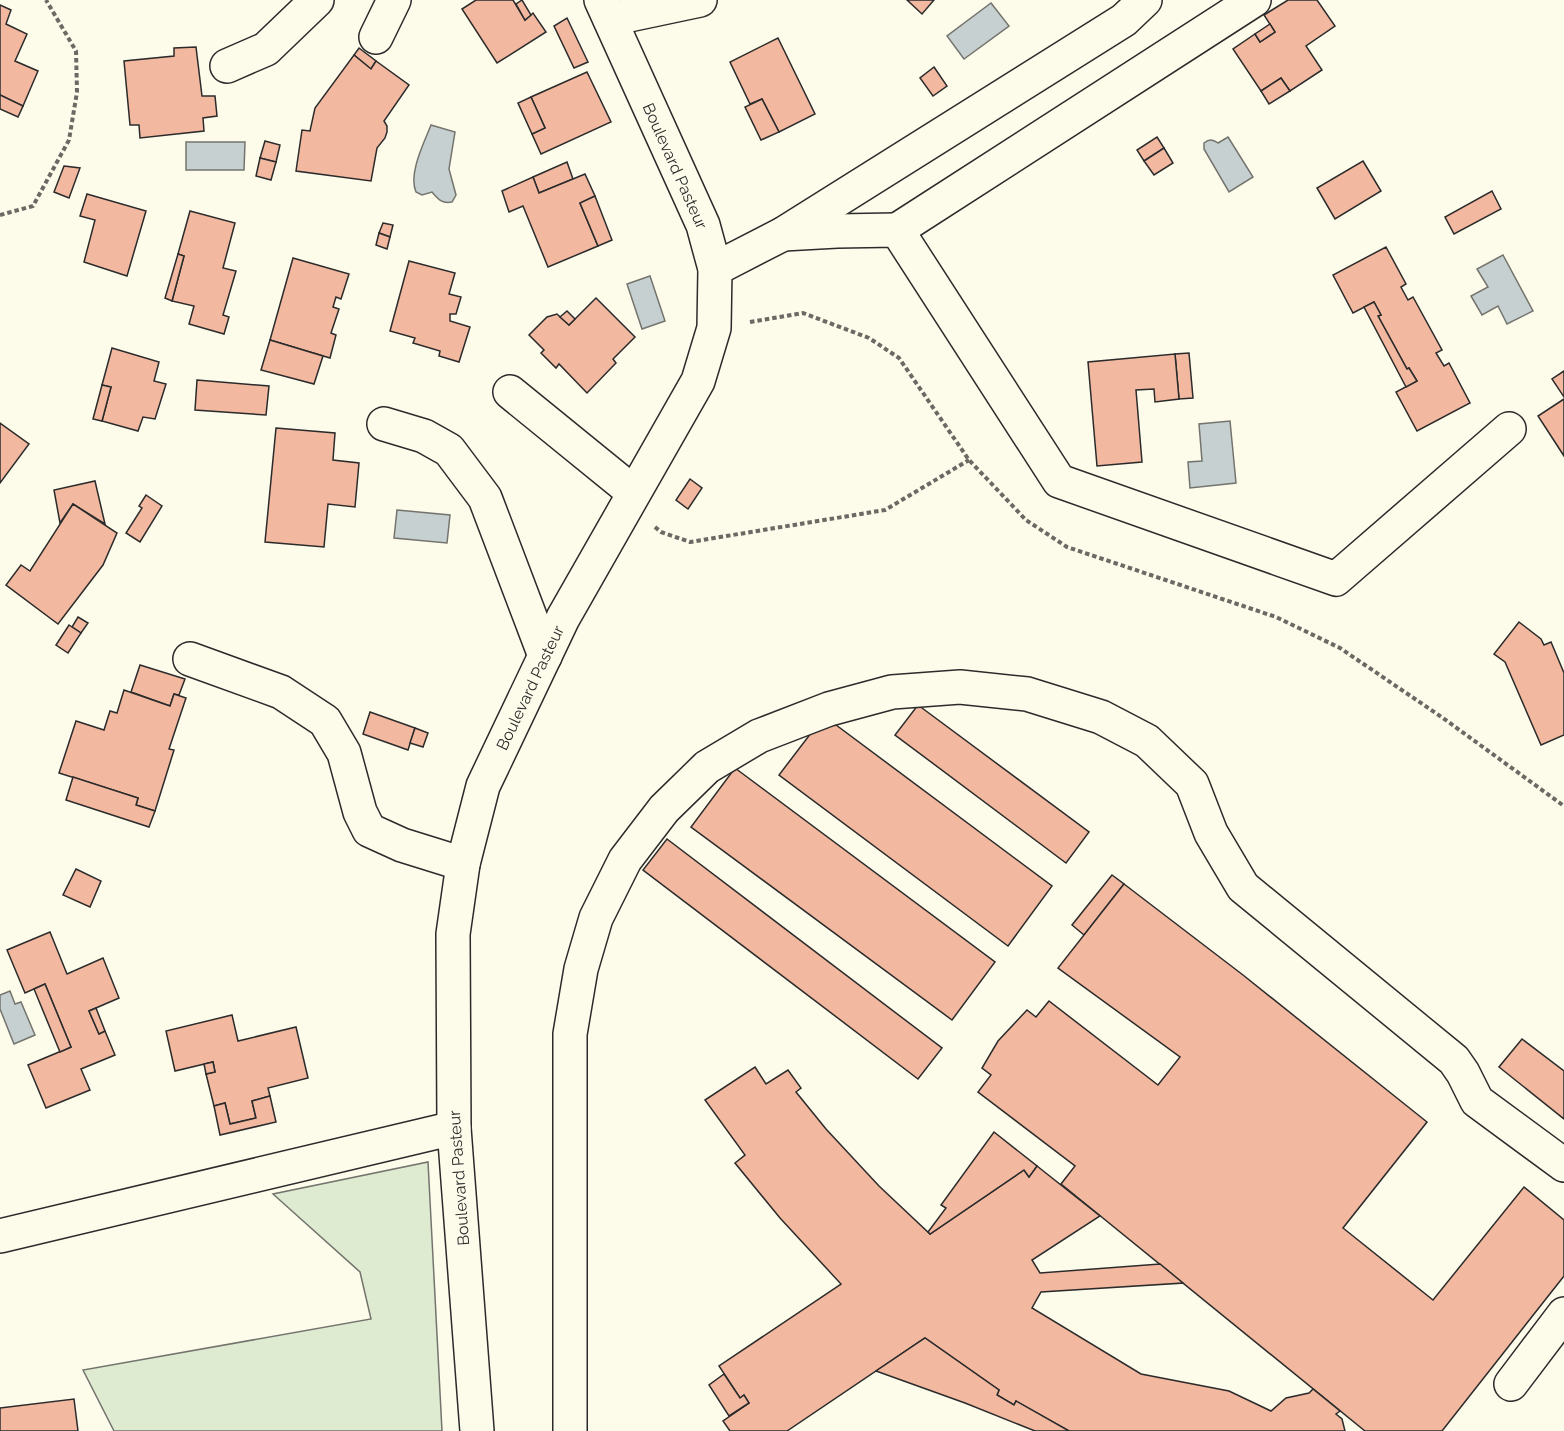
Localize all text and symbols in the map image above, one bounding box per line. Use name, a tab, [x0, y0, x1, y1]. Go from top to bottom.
street label: Boulevard Pasteur	[639, 100, 711, 232]
street label: Boulevard Pasteur	[492, 622, 568, 753]
street label: Boulevard Pasteur	[445, 1109, 473, 1246]

